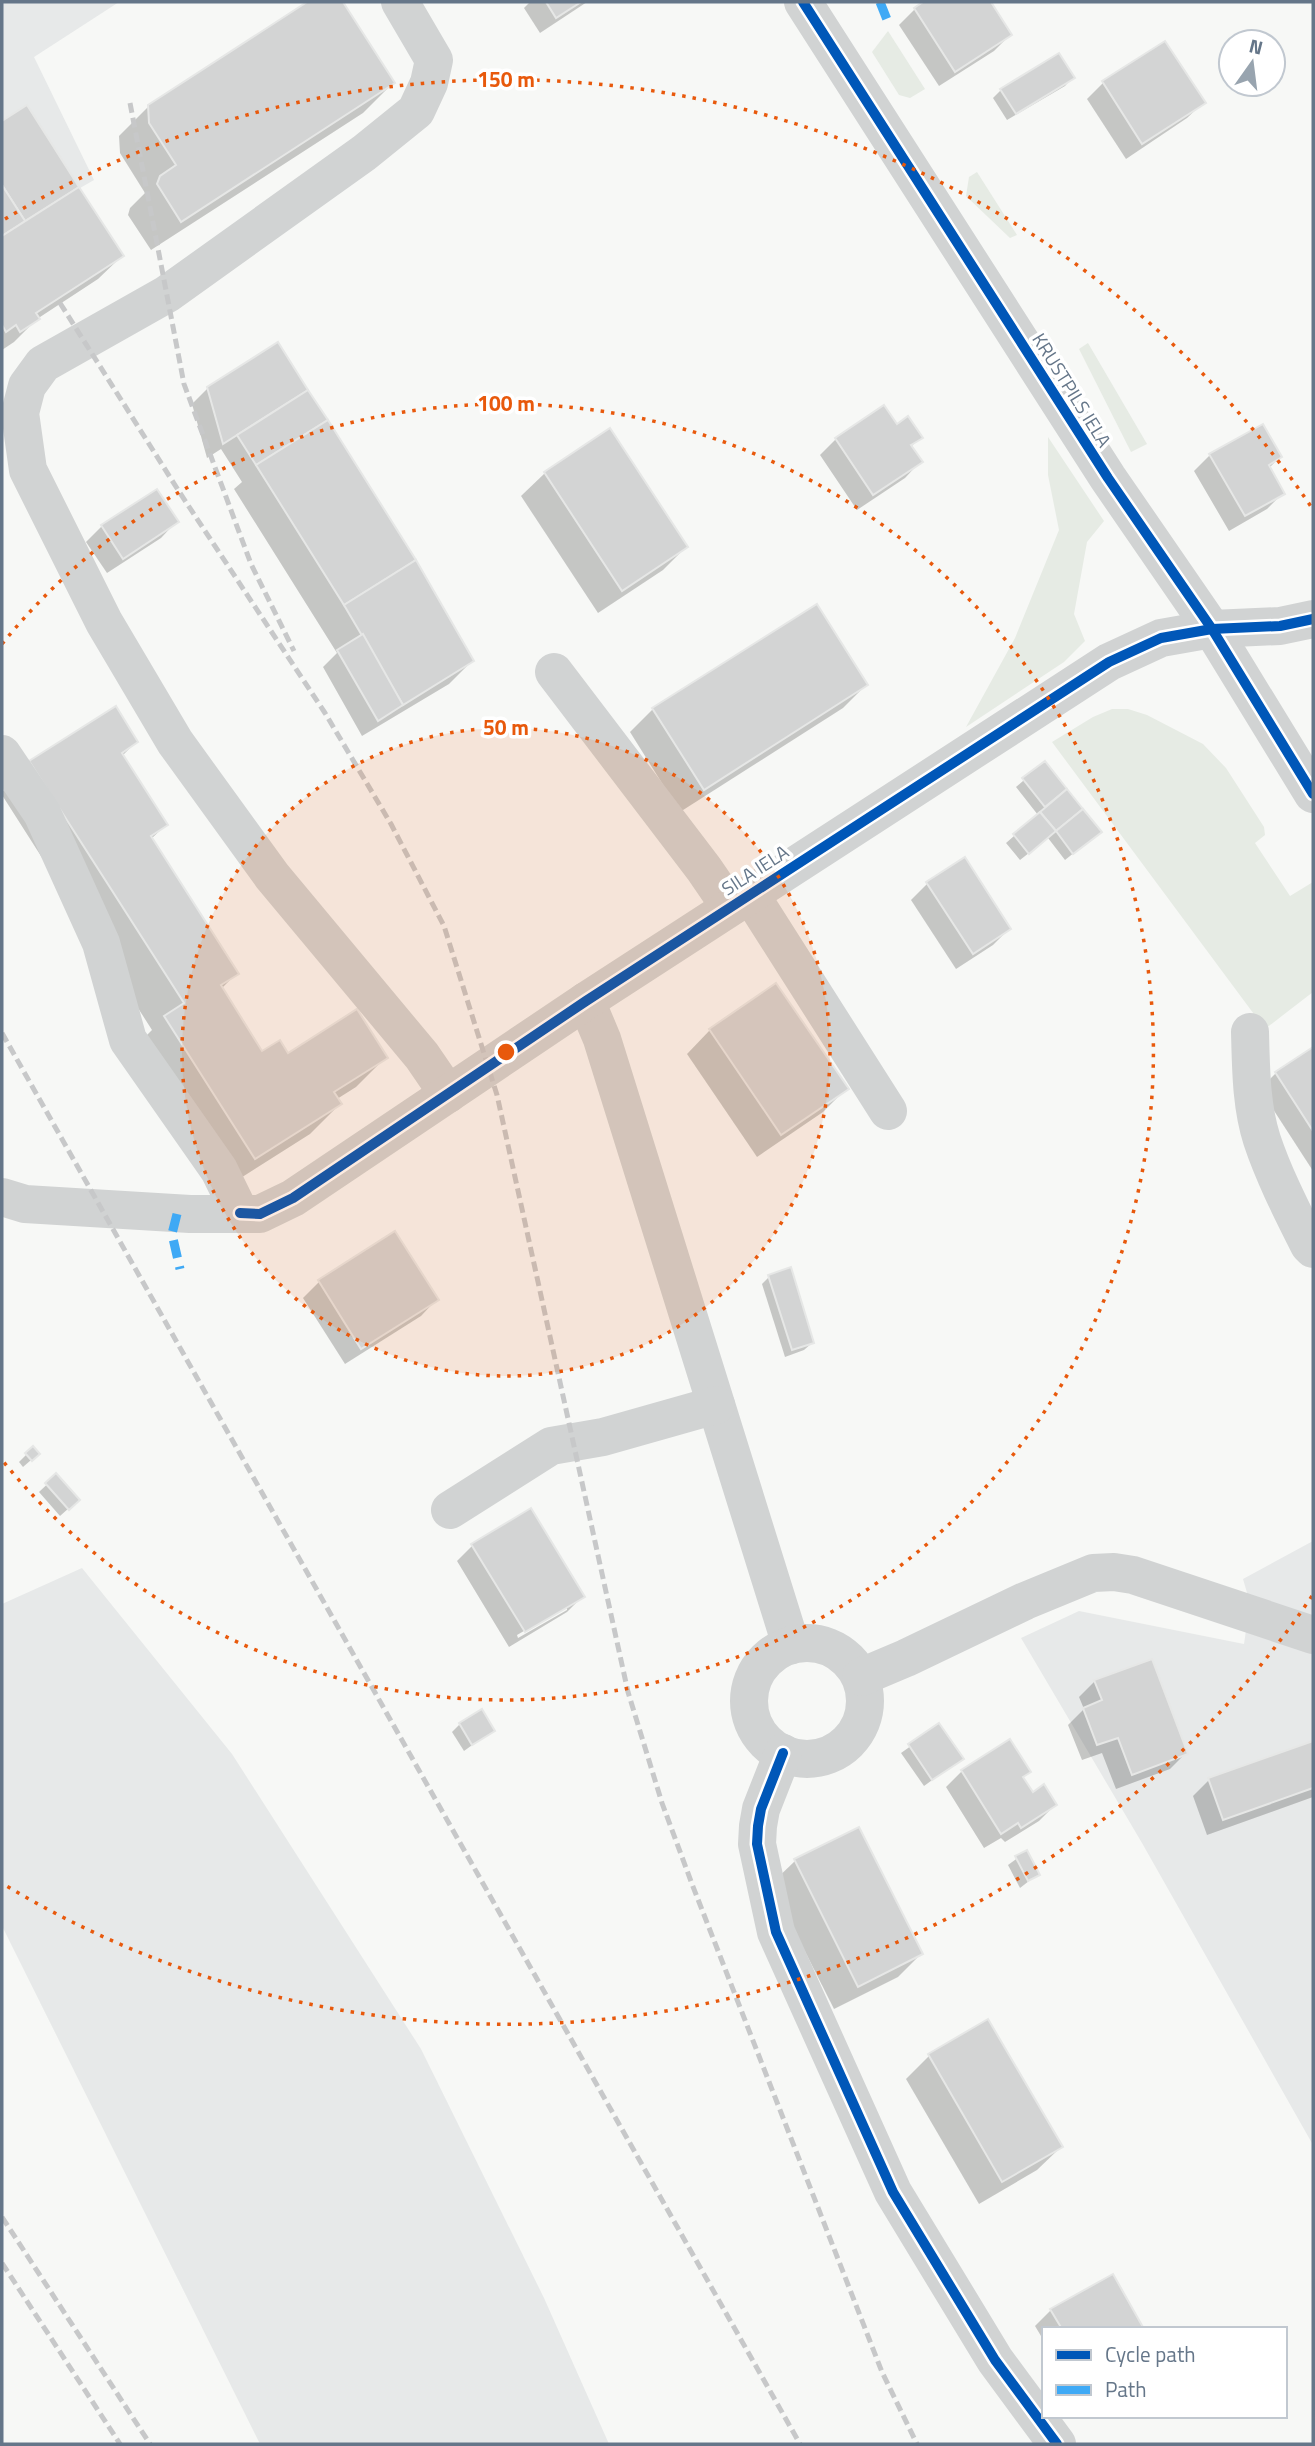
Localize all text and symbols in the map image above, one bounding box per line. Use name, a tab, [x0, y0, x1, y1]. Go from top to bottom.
north arrow	[1217, 28, 1287, 98]
text: N	[1246, 30, 1266, 62]
text: 150 m	[477, 63, 535, 95]
street label: KRUSTPILS IELA	[1026, 327, 1119, 453]
text: 100 m	[477, 387, 535, 419]
text: 50 m	[483, 711, 529, 743]
street label: SILA IELA	[715, 837, 794, 902]
centre of rings	[494, 1040, 518, 1064]
legend	[1042, 2327, 1287, 2418]
text: Cycle path	[1105, 2338, 1196, 2370]
text: Path	[1105, 2373, 1147, 2405]

